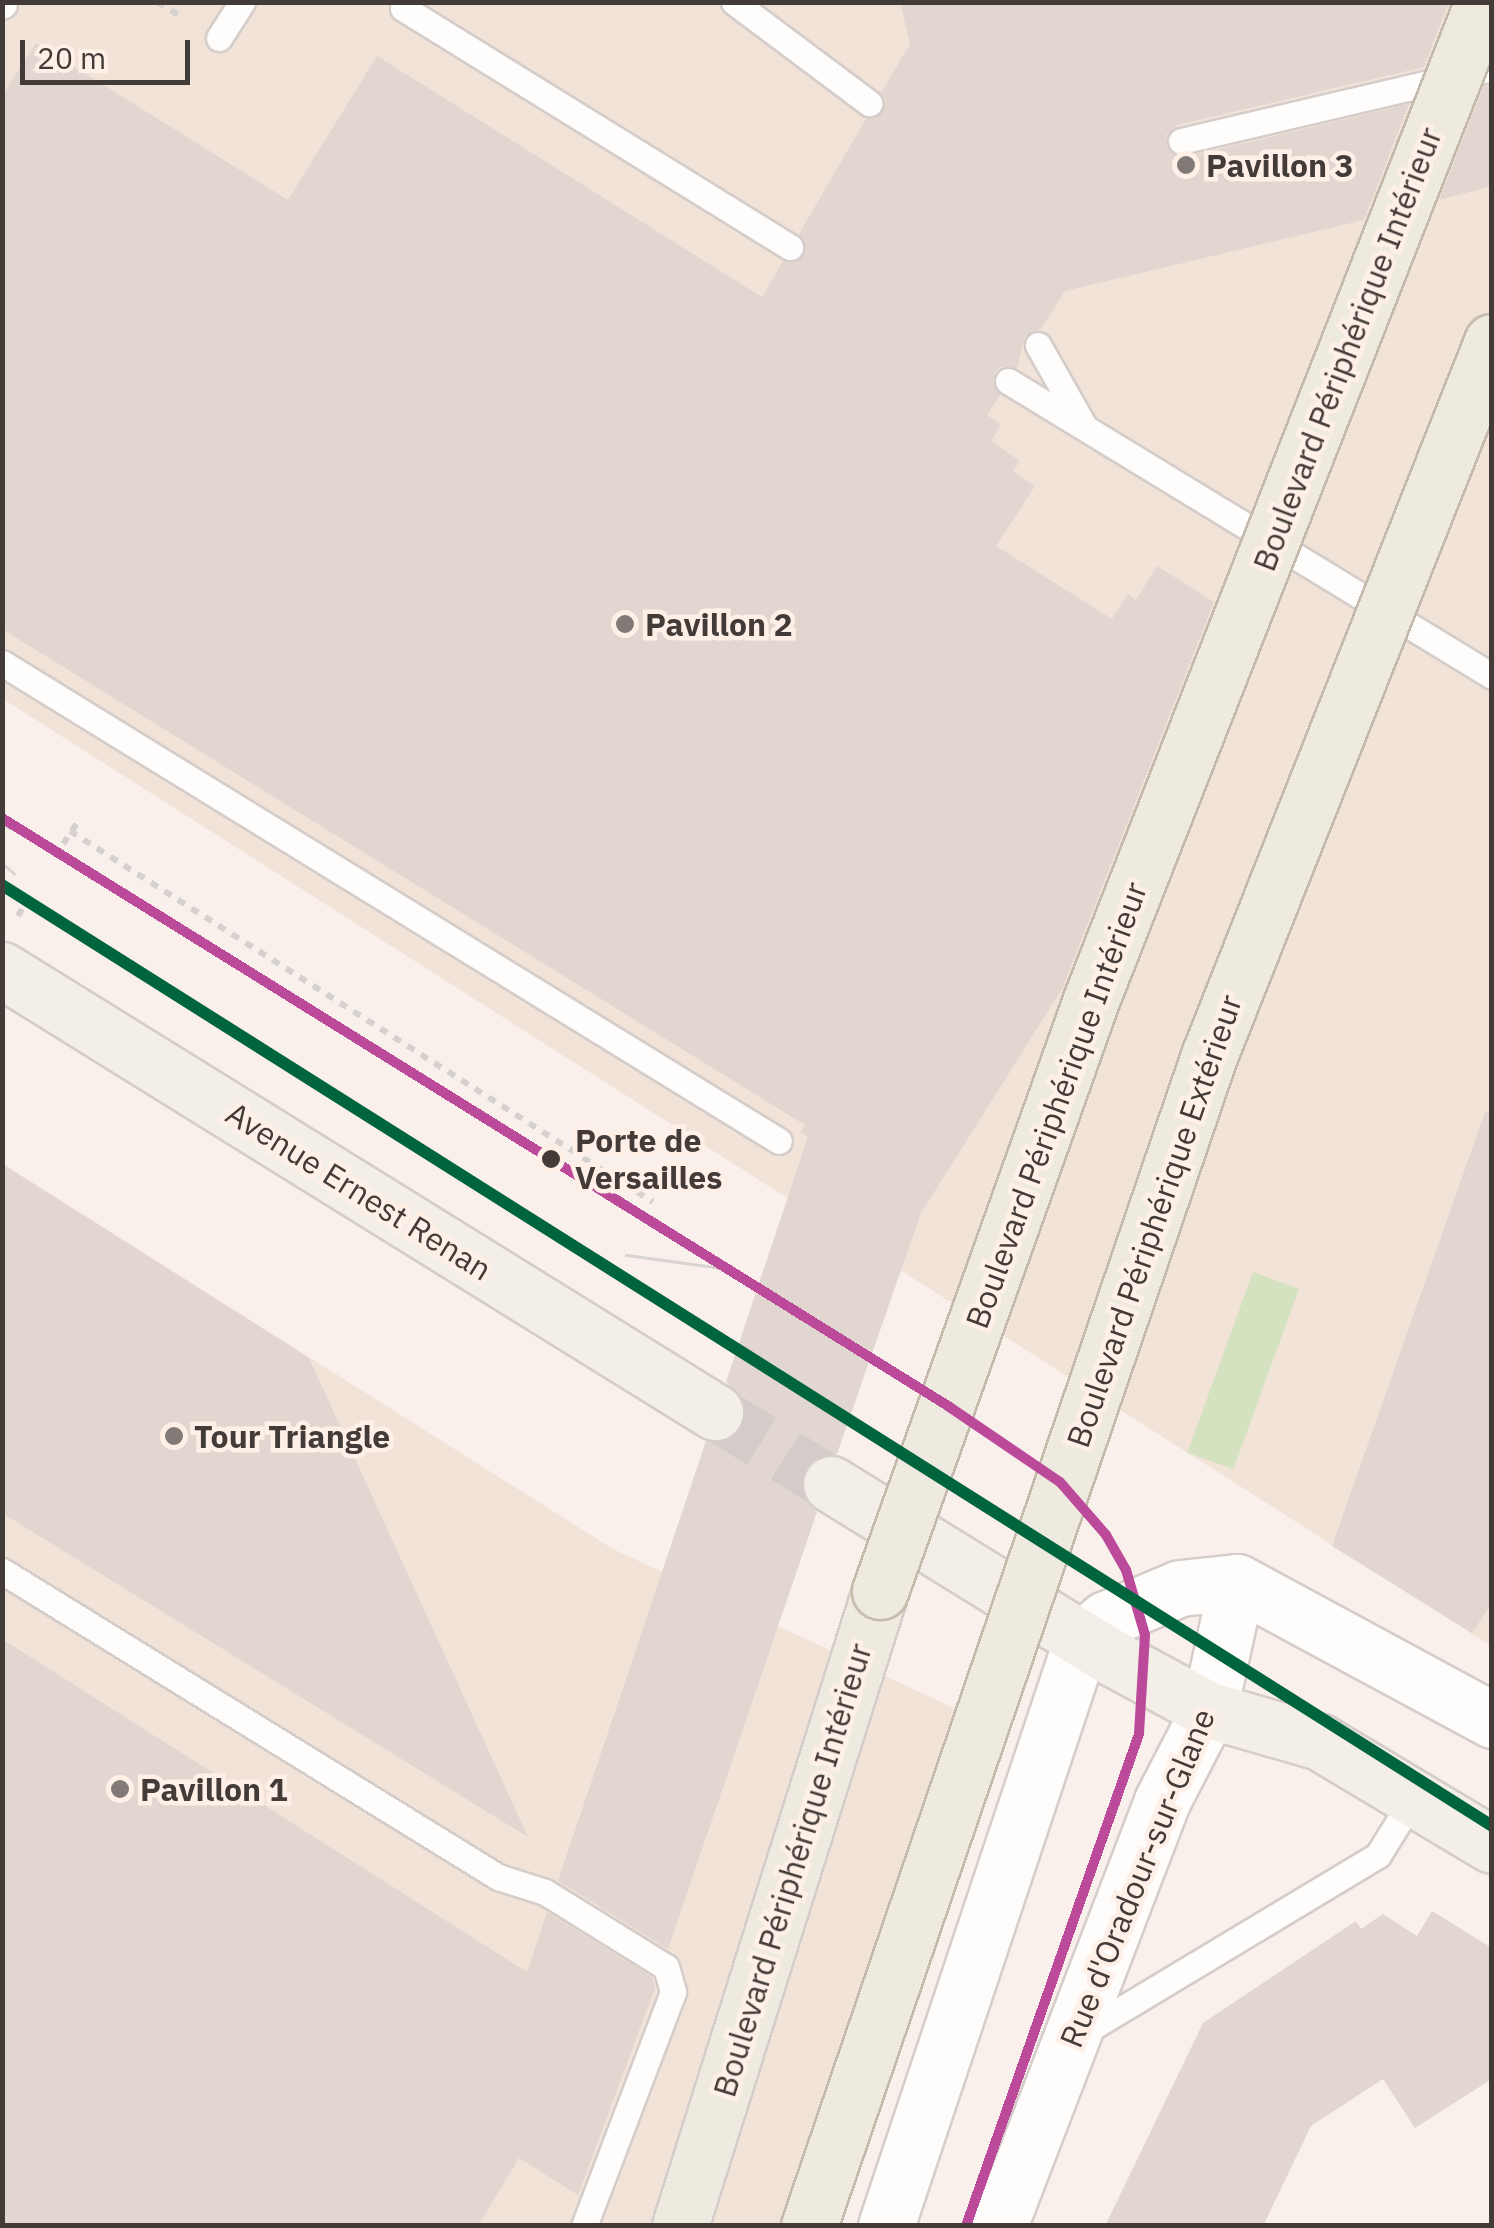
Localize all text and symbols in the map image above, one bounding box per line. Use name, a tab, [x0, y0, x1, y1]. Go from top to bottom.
scale bar	[25, 20, 195, 82]
text: 20 m	[37, 38, 106, 77]
street label: Boulevard Périphérique Intérieur	[1244, 122, 1450, 576]
place label: Pavillon 3	[1206, 146, 1354, 184]
marker: Pavillon 3	[1175, 154, 1197, 176]
place label: Pavillon 2	[645, 605, 793, 643]
marker: Pavillon 2	[614, 613, 636, 635]
street label: Boulevard Périphérique Intérieur	[957, 877, 1155, 1333]
street label: Boulevard Périphérique Extérieur	[1058, 990, 1250, 1452]
street label: Avenue Ernest Renan	[219, 1094, 499, 1288]
place label: Porte de Versailles	[575, 1122, 722, 1197]
marker: Porte de Versailles	[536, 1144, 566, 1174]
place label: Tour Triangle	[194, 1417, 390, 1455]
marker: Tour Triangle	[163, 1425, 185, 1447]
street label: Boulevard Périphérique Intérieur	[705, 1639, 879, 2101]
street label: Rue d'Oradour-sur-Glane	[1051, 1703, 1223, 2053]
place label: Pavillon 1	[140, 1770, 288, 1808]
marker: Pavillon 1	[109, 1778, 131, 1800]

